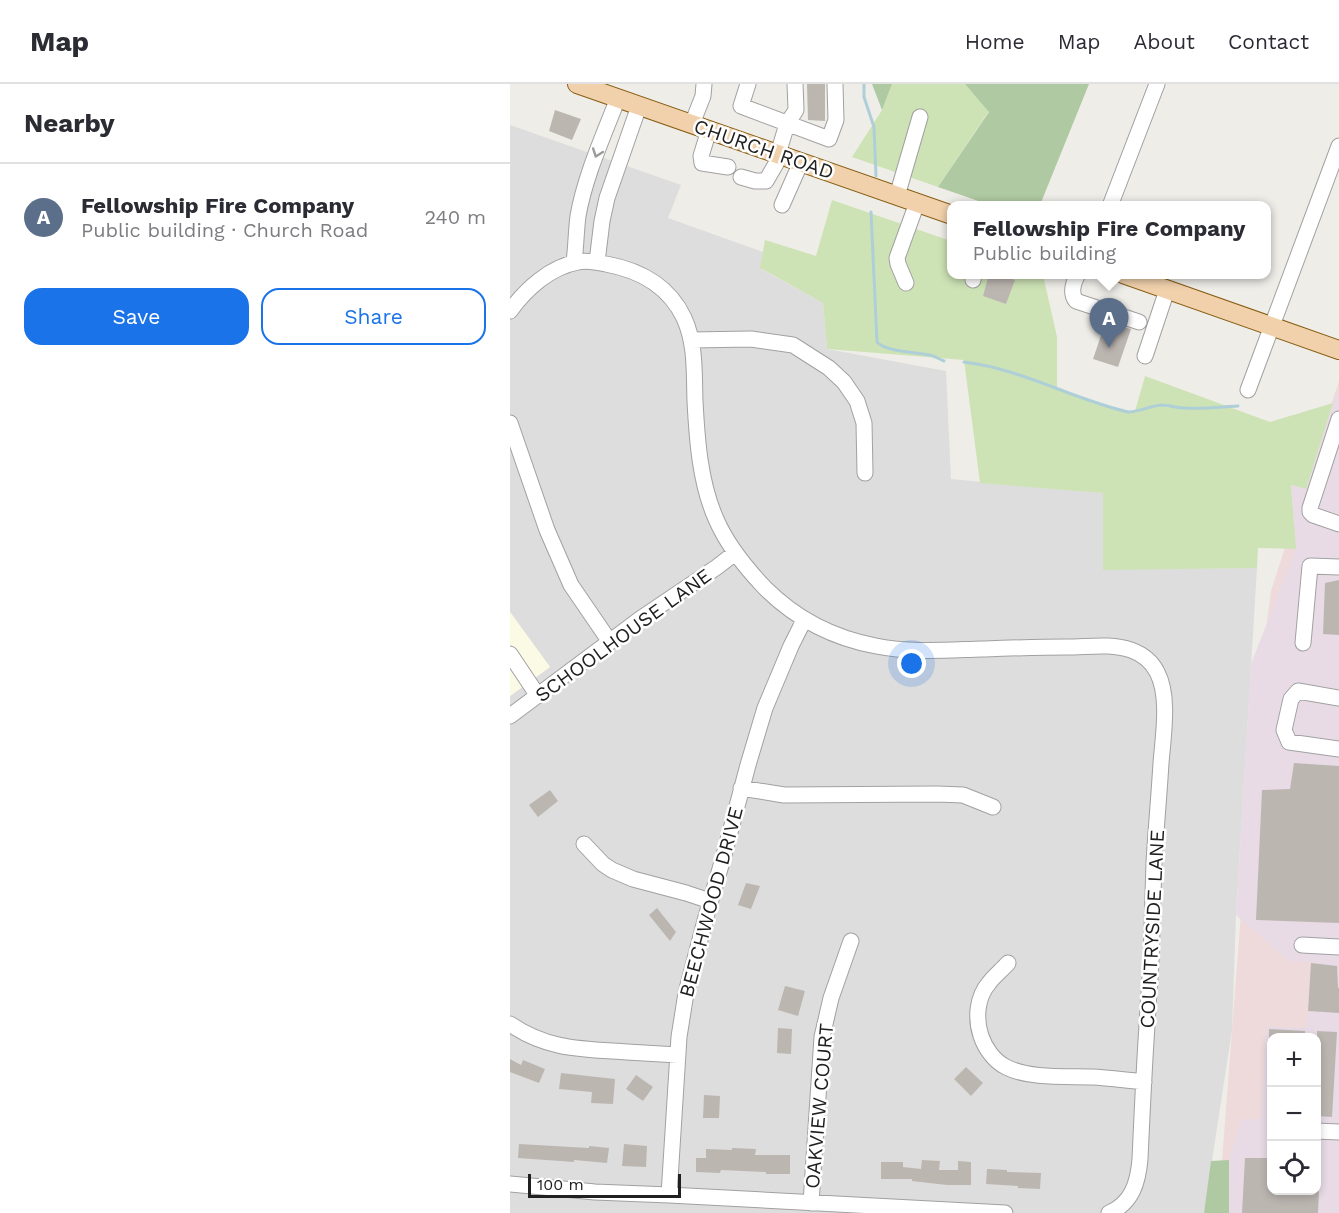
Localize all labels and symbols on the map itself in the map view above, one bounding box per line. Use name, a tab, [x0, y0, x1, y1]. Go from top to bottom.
street label: CHURCH ROAD	[691, 114, 837, 184]
one-way arrow	[592, 147, 604, 158]
pin: A	[1090, 298, 1128, 348]
street label: SCHOOLHOUSE LANE	[530, 563, 716, 707]
your location	[897, 649, 926, 678]
street label: BEECHWOOD DRIVE	[674, 804, 748, 1000]
street label: COUNTRYSIDE LANE	[1135, 829, 1169, 1029]
street label: OAKVIEW COURT	[800, 1022, 838, 1190]
scale bar	[528, 1171, 681, 1198]

